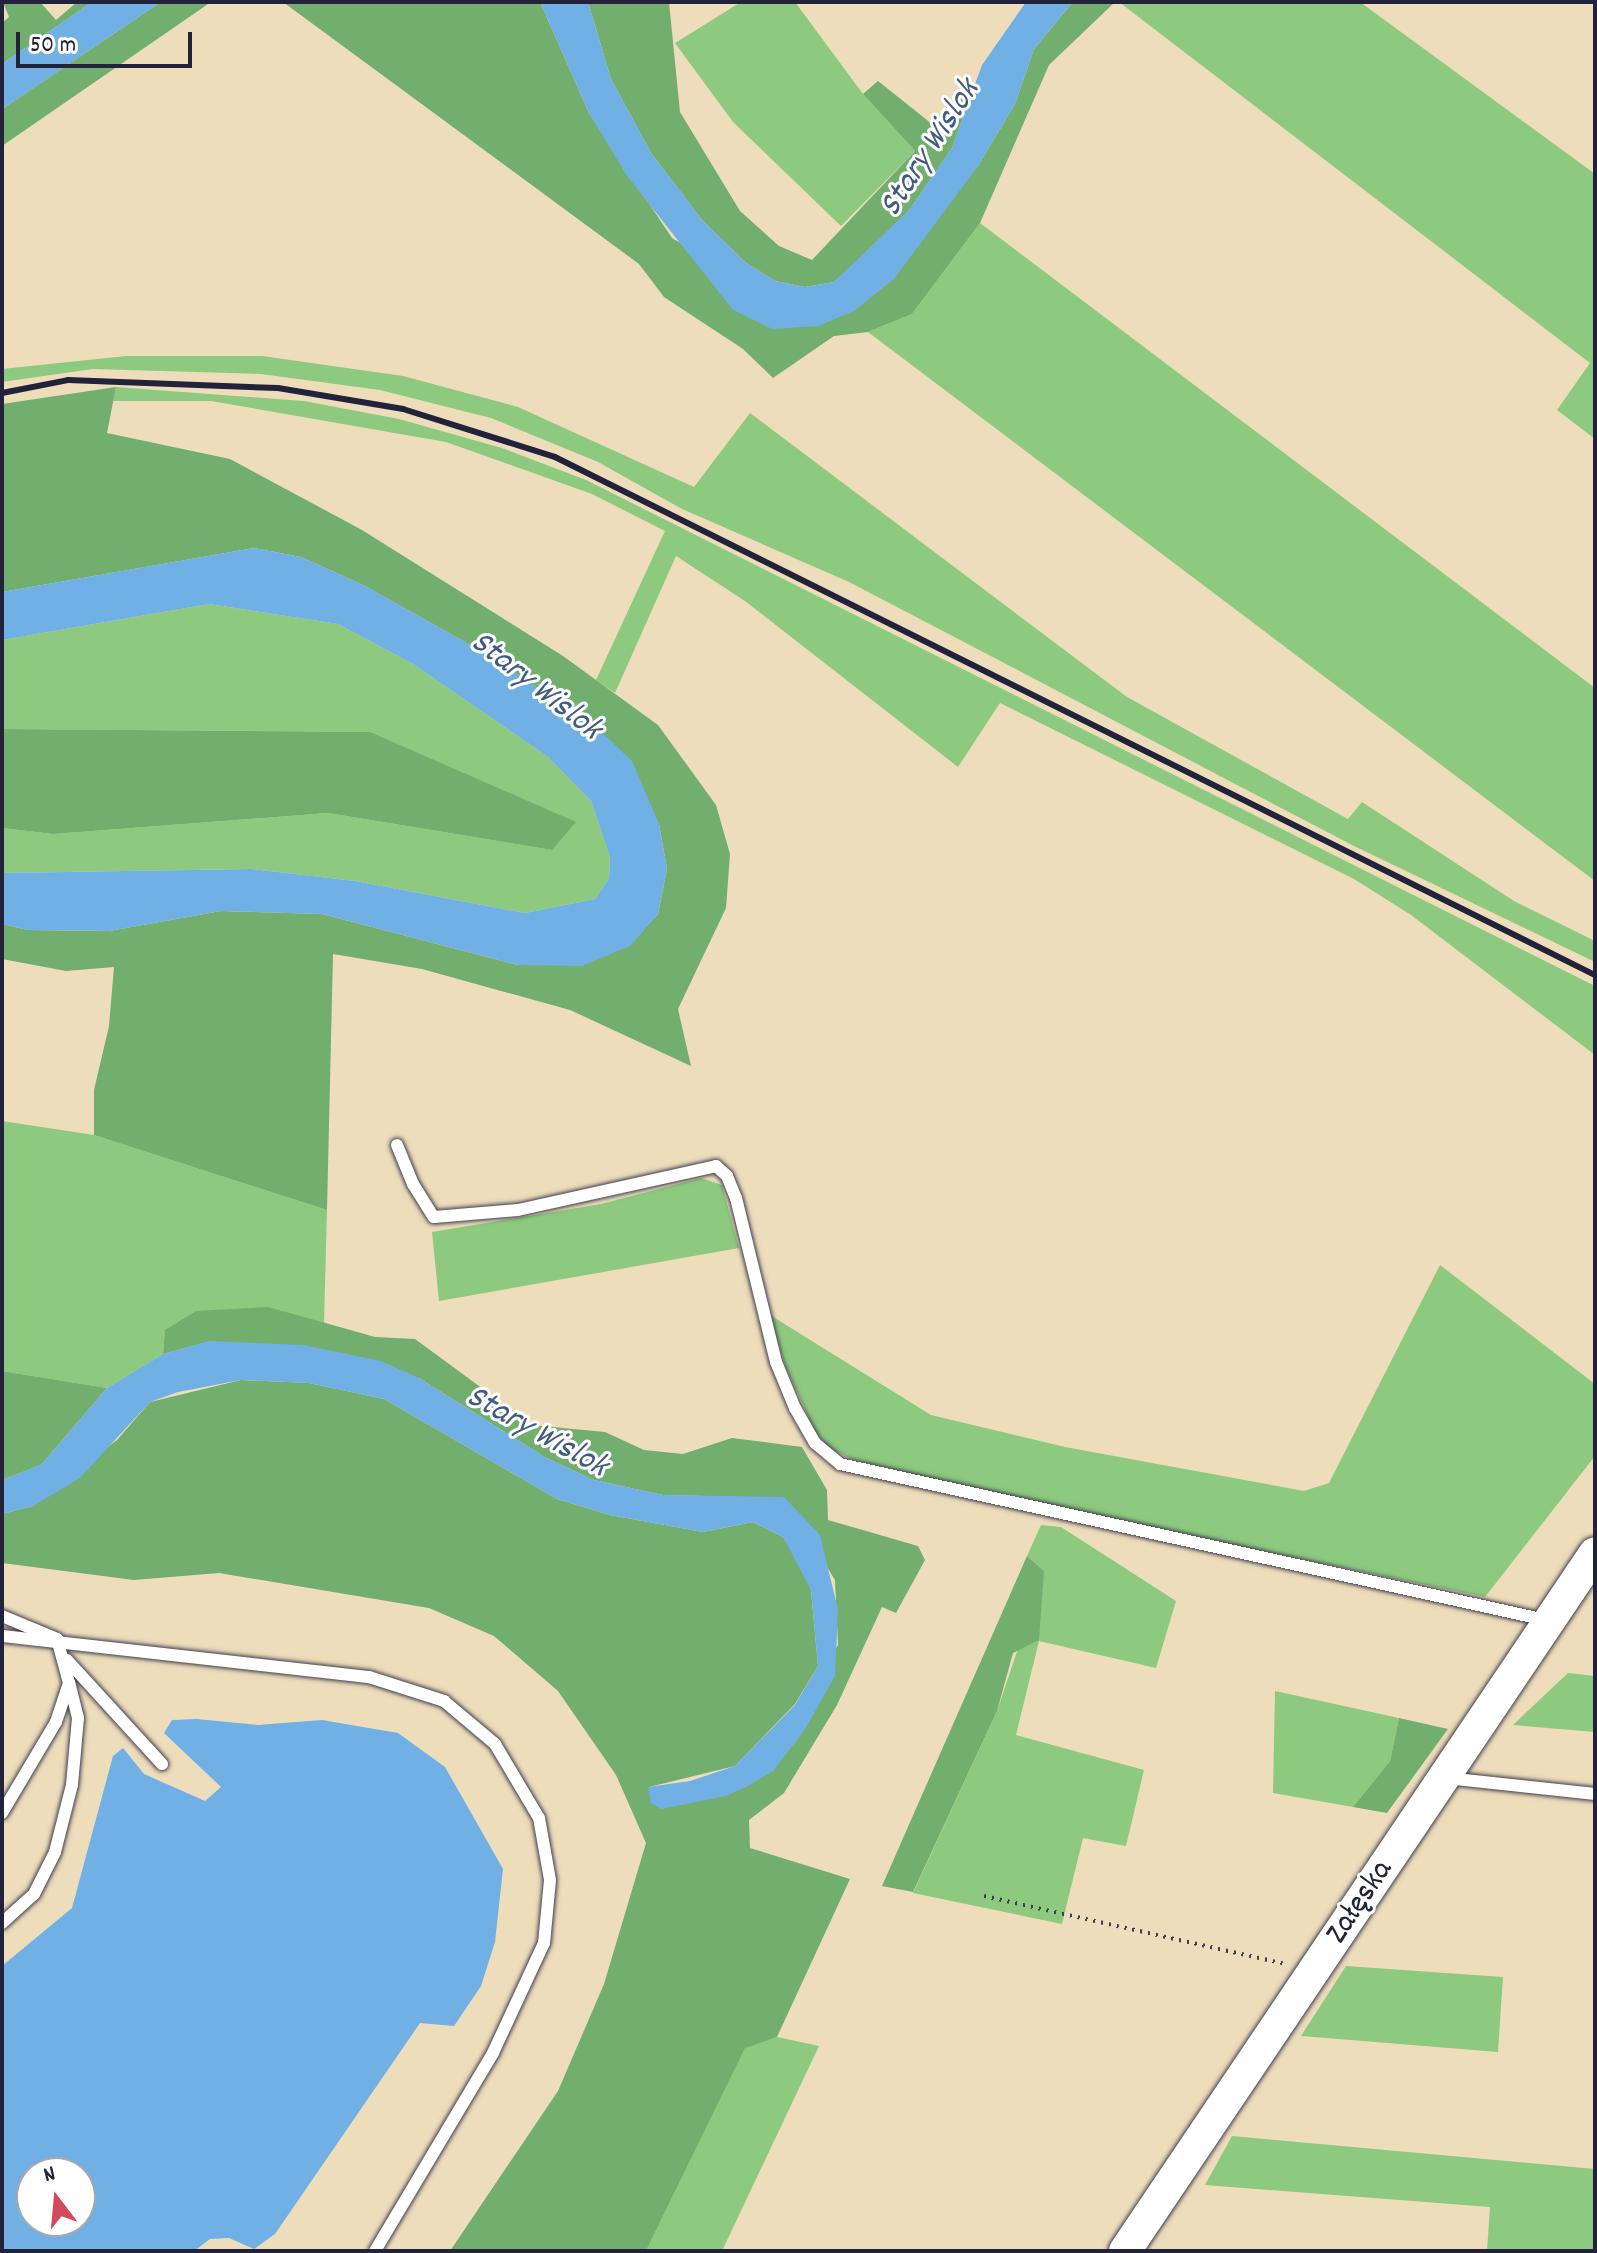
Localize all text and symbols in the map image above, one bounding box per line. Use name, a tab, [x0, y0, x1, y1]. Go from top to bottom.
scale bar	[20, 16, 196, 66]
text: 50 m	[30, 29, 76, 63]
water label: Stary Wislok	[872, 73, 990, 225]
water label: Stary Wislok	[461, 623, 609, 751]
water label: Stary Wislok	[458, 1378, 614, 1488]
street label: Załęska	[1319, 1854, 1403, 1952]
north arrow	[16, 2157, 96, 2237]
text: N	[40, 2159, 59, 2192]

